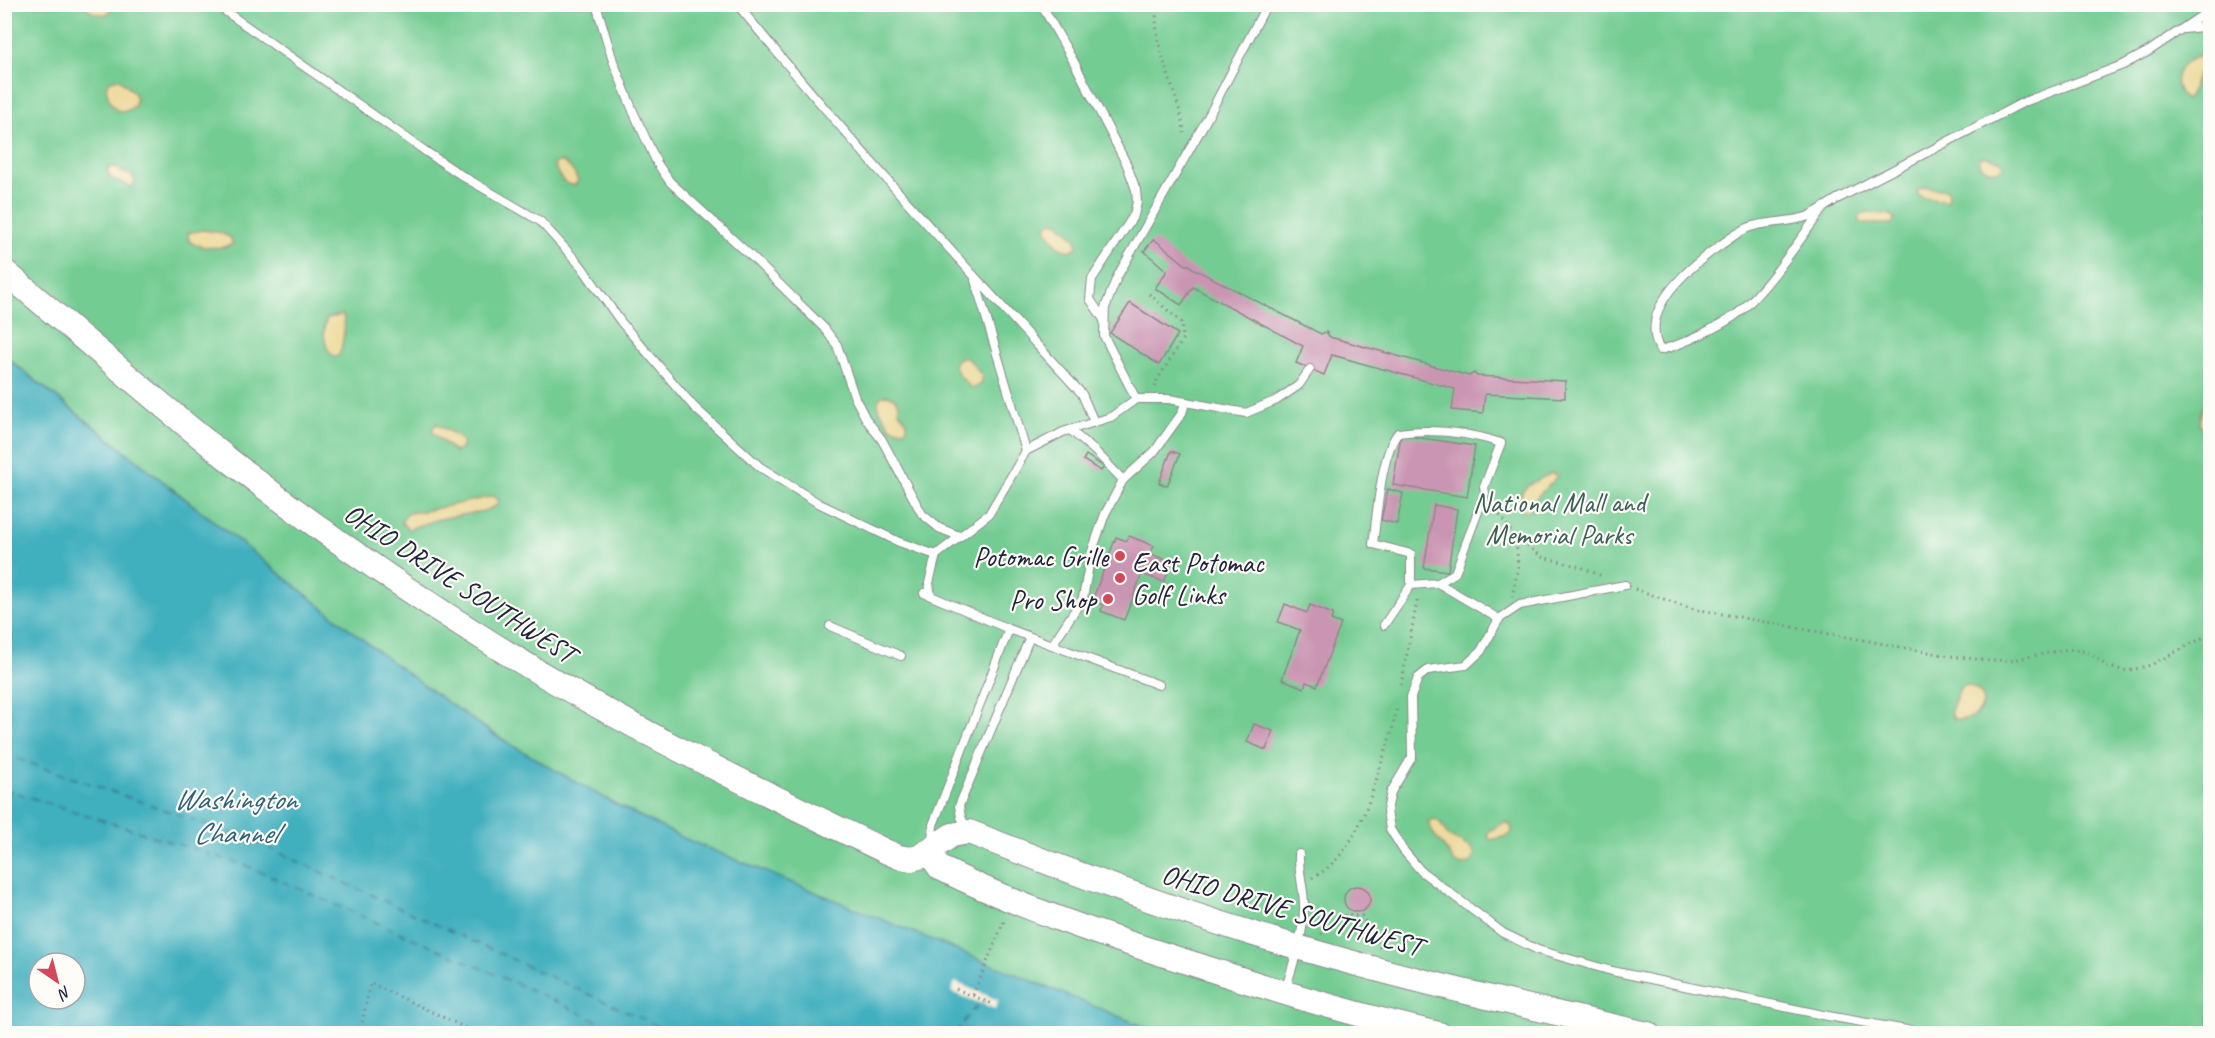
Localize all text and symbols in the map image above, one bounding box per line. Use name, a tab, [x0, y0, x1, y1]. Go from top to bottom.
park label: National Mall and Memorial Parks	[1473, 485, 1649, 552]
street label: OHIO DRIVE SOUTHWEST	[338, 495, 588, 674]
place label: Potomac Grille	[973, 539, 1110, 574]
place label: East Potomac Golf Links	[1132, 545, 1265, 612]
marker: Potomac Grille	[1113, 549, 1127, 563]
marker: East Potomac Golf Links	[1113, 571, 1127, 585]
place label: Pro Shop	[1009, 582, 1098, 617]
marker: Pro Shop	[1101, 592, 1115, 606]
water label: Washington Channel	[174, 780, 299, 852]
street label: OHIO DRIVE SOUTHWEST	[1158, 856, 1432, 966]
north arrow	[27, 951, 87, 1011]
text: N	[53, 981, 75, 1005]

